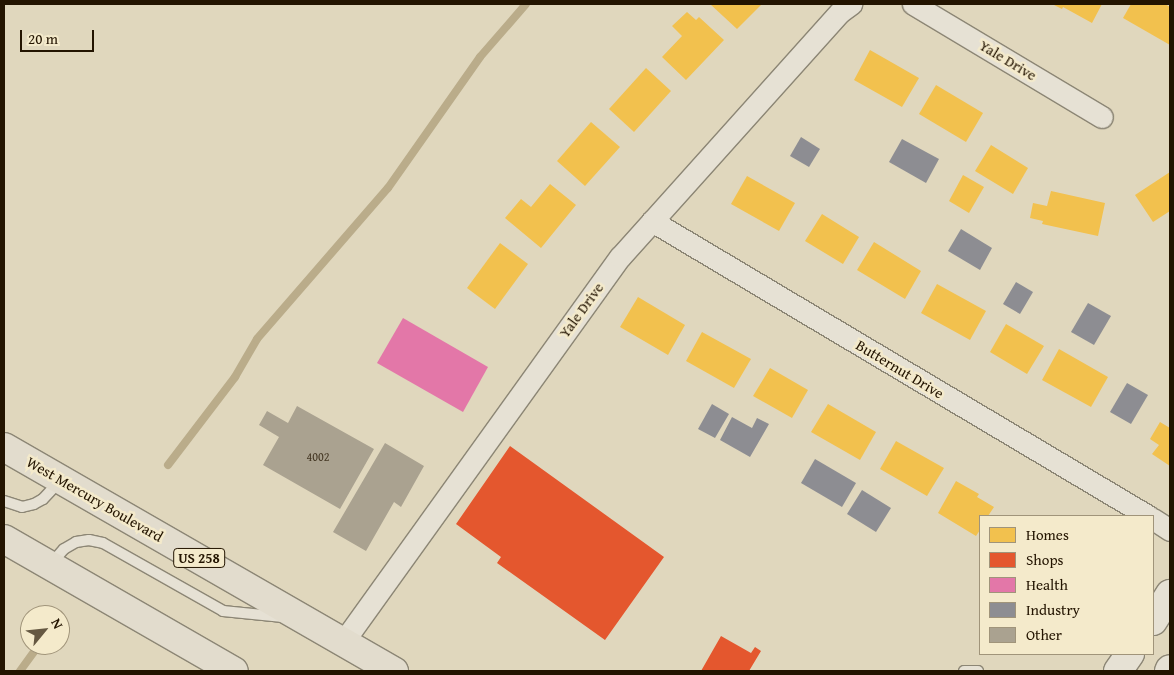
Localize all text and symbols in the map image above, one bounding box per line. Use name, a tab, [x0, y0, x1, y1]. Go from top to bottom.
scale bar	[22, 20, 96, 52]
text: 20 m	[28, 28, 58, 49]
street label: Yale Drive	[976, 36, 1040, 84]
street label: Yale Drive	[555, 279, 607, 341]
street label: Butternut Drive	[853, 336, 947, 402]
house number: 4002	[306, 450, 330, 464]
street label: West Mercury Boulevard	[24, 453, 166, 545]
legend	[979, 515, 1154, 655]
text: Homes	[1026, 524, 1069, 545]
road number: US 258	[173, 546, 225, 570]
text: Shops	[1026, 549, 1063, 570]
text: Health	[1026, 574, 1068, 595]
text: Industry	[1026, 599, 1080, 620]
north arrow	[20, 605, 70, 655]
text: N	[46, 615, 68, 632]
text: Other	[1026, 624, 1062, 645]

